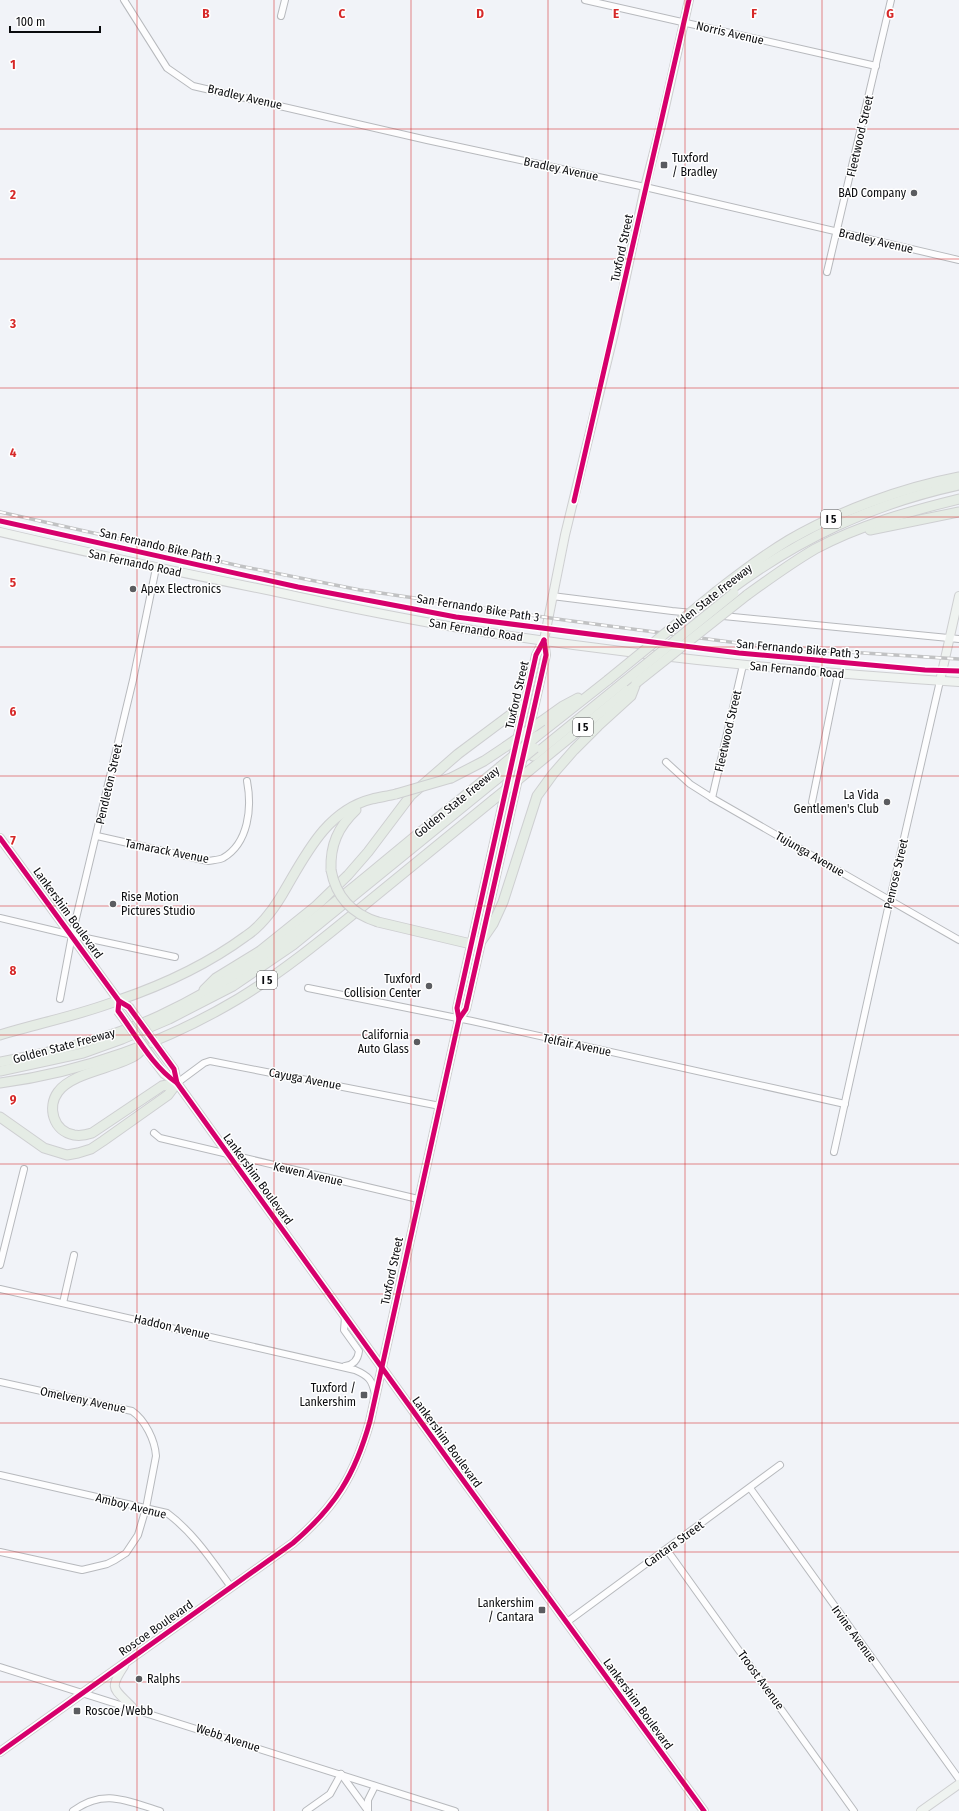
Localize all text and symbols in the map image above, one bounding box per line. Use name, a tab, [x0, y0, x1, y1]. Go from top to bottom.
text: B	[202, 6, 210, 21]
text: C	[339, 6, 346, 21]
text: D	[476, 6, 484, 21]
text: E	[613, 6, 619, 21]
text: F	[751, 6, 757, 21]
text: G	[886, 6, 894, 21]
scale bar	[10, 8, 100, 34]
text: 100 m	[16, 15, 45, 29]
street label: Norris Avenue	[695, 18, 765, 48]
text: 1	[10, 57, 16, 72]
street label: Bradley Avenue	[206, 82, 284, 112]
street label: Fleetwood Street	[844, 94, 876, 178]
place label: Tuxford / Bradley	[672, 151, 718, 179]
street label: Bradley Avenue	[522, 154, 600, 184]
marker: Tuxford / Bradley	[659, 160, 669, 170]
place label: BAD Company	[838, 186, 907, 200]
text: 2	[9, 187, 16, 202]
marker: BAD Company	[909, 188, 919, 198]
street label: Tuxford Street	[608, 213, 636, 283]
street label: Bradley Avenue	[837, 226, 915, 256]
text: 3	[9, 316, 16, 331]
text: 4	[10, 445, 17, 460]
road number: I 5	[821, 510, 841, 528]
street label: San Fernando Bike Path 3	[98, 525, 222, 567]
street label: San Fernando Road	[87, 546, 183, 580]
street label: Golden State Freeway	[663, 561, 755, 637]
text: 5	[10, 575, 16, 590]
place label: Apex Electronics	[141, 582, 221, 596]
marker: Apex Electronics	[128, 584, 138, 594]
street label: San Fernando Bike Path 3	[416, 591, 540, 625]
street label: San Fernando Road	[428, 616, 524, 644]
street label: San Fernando Bike Path 3	[736, 637, 860, 661]
street label: San Fernando Road	[749, 659, 845, 681]
street label: Tuxford Street	[502, 660, 532, 730]
street label: Fleetwood Street	[712, 689, 744, 773]
text: 6	[10, 704, 17, 719]
road number: I 5	[573, 718, 593, 736]
street label: Pendleton Street	[93, 742, 125, 826]
street label: Golden State Freeway	[412, 763, 503, 841]
place label: La Vida Gentlemen's Club	[794, 788, 879, 816]
marker: La Vida Gentlemen's Club	[882, 797, 892, 807]
street label: Tujunga Avenue	[773, 829, 847, 879]
text: 7	[10, 833, 16, 848]
street label: Tamarack Avenue	[124, 836, 210, 866]
street label: Penrose Street	[881, 837, 911, 911]
street label: Lankershim Boulevard	[30, 865, 106, 961]
place label: Rise Motion Pictures Studio	[121, 890, 195, 918]
marker: Rise Motion Pictures Studio	[108, 899, 118, 909]
text: 8	[10, 963, 17, 978]
road number: I 5	[257, 971, 277, 989]
place label: Tuxford Collision Center	[344, 972, 422, 1000]
marker: Tuxford Collision Center	[424, 981, 434, 991]
street label: Golden State Freeway	[11, 1025, 117, 1066]
place label: California Auto Glass	[358, 1028, 409, 1056]
street label: Telfair Avenue	[542, 1031, 612, 1059]
marker: California Auto Glass	[412, 1037, 422, 1047]
street label: Cayuga Avenue	[268, 1065, 342, 1093]
text: 9	[10, 1092, 17, 1107]
street label: Lankershim Boulevard	[220, 1131, 296, 1227]
street label: Kewen Avenue	[272, 1159, 344, 1189]
street label: Tuxford Street	[378, 1236, 406, 1306]
street label: Haddon Avenue	[133, 1311, 211, 1343]
place label: Tuxford / Lankershim	[299, 1381, 356, 1409]
street label: Omelveny Avenue	[39, 1384, 127, 1416]
marker: Tuxford / Lankershim	[359, 1390, 369, 1400]
street label: Lankershim Boulevard	[409, 1394, 485, 1490]
street label: Amboy Avenue	[94, 1490, 168, 1522]
street label: Cantara Street	[642, 1518, 706, 1570]
place label: Lankershim / Cantara	[477, 1596, 534, 1624]
street label: Roscoe Boulevard	[116, 1597, 196, 1659]
street label: Irvine Avenue	[829, 1603, 879, 1665]
marker: Lankershim / Cantara	[537, 1605, 547, 1615]
street label: Troost Avenue	[735, 1648, 787, 1712]
street label: Lankershim Boulevard	[600, 1656, 676, 1752]
place label: Ralphs	[147, 1672, 180, 1686]
marker: Ralphs	[134, 1674, 144, 1684]
place label: Roscoe/Webb	[85, 1704, 153, 1718]
marker: Roscoe/Webb	[72, 1706, 82, 1716]
street label: Webb Avenue	[194, 1721, 262, 1755]

